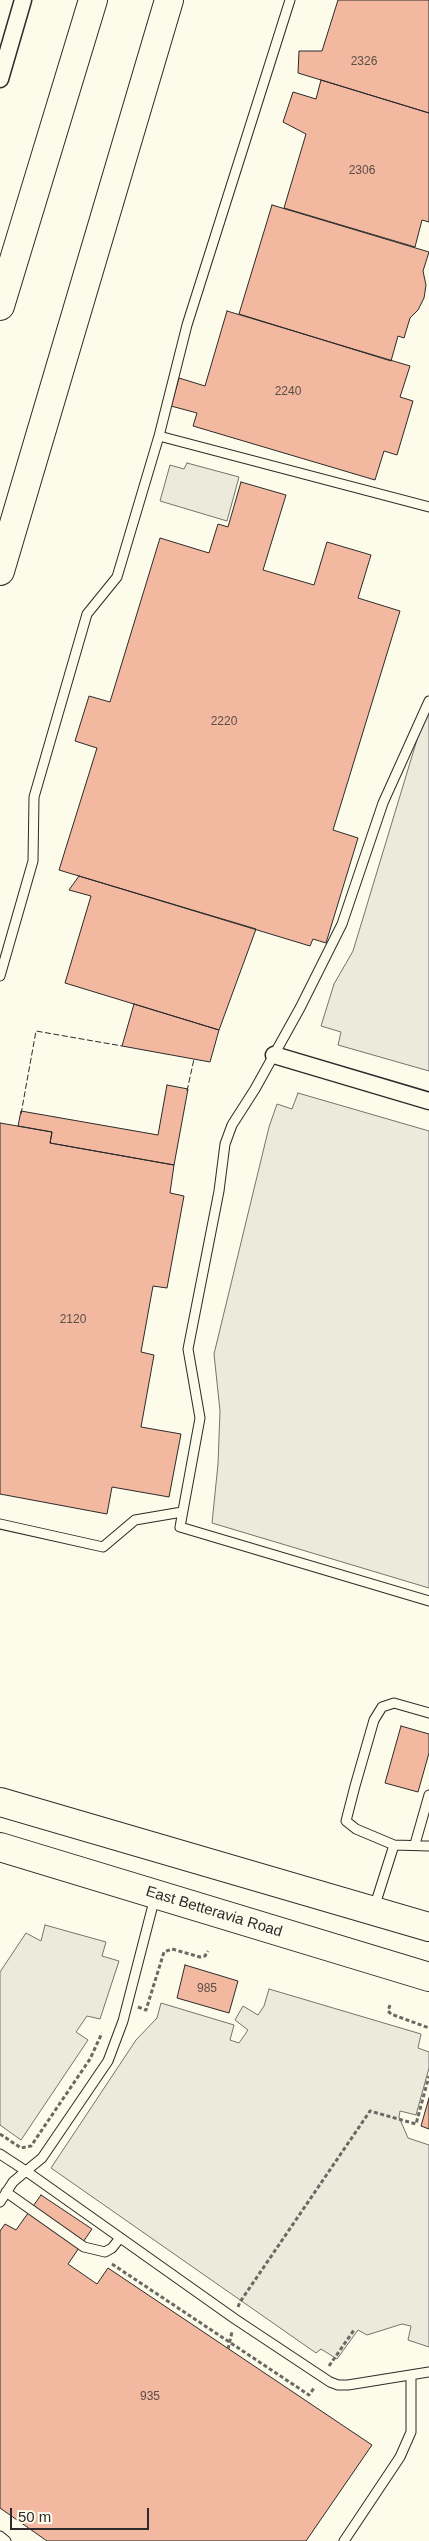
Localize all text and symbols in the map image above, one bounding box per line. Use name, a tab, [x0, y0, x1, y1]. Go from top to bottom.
house number: 2326	[351, 55, 377, 69]
house number: 2306	[349, 164, 375, 178]
house number: 2240	[275, 385, 301, 399]
house number: 2220	[211, 715, 237, 729]
house number: 2120	[60, 1313, 86, 1327]
street label: East Betteravia Road	[144, 1883, 284, 1941]
house number: 985	[197, 1982, 217, 1996]
house number: 935	[140, 2390, 160, 2404]
scale bar	[12, 2498, 151, 2530]
text: 50 m	[18, 2508, 51, 2525]

